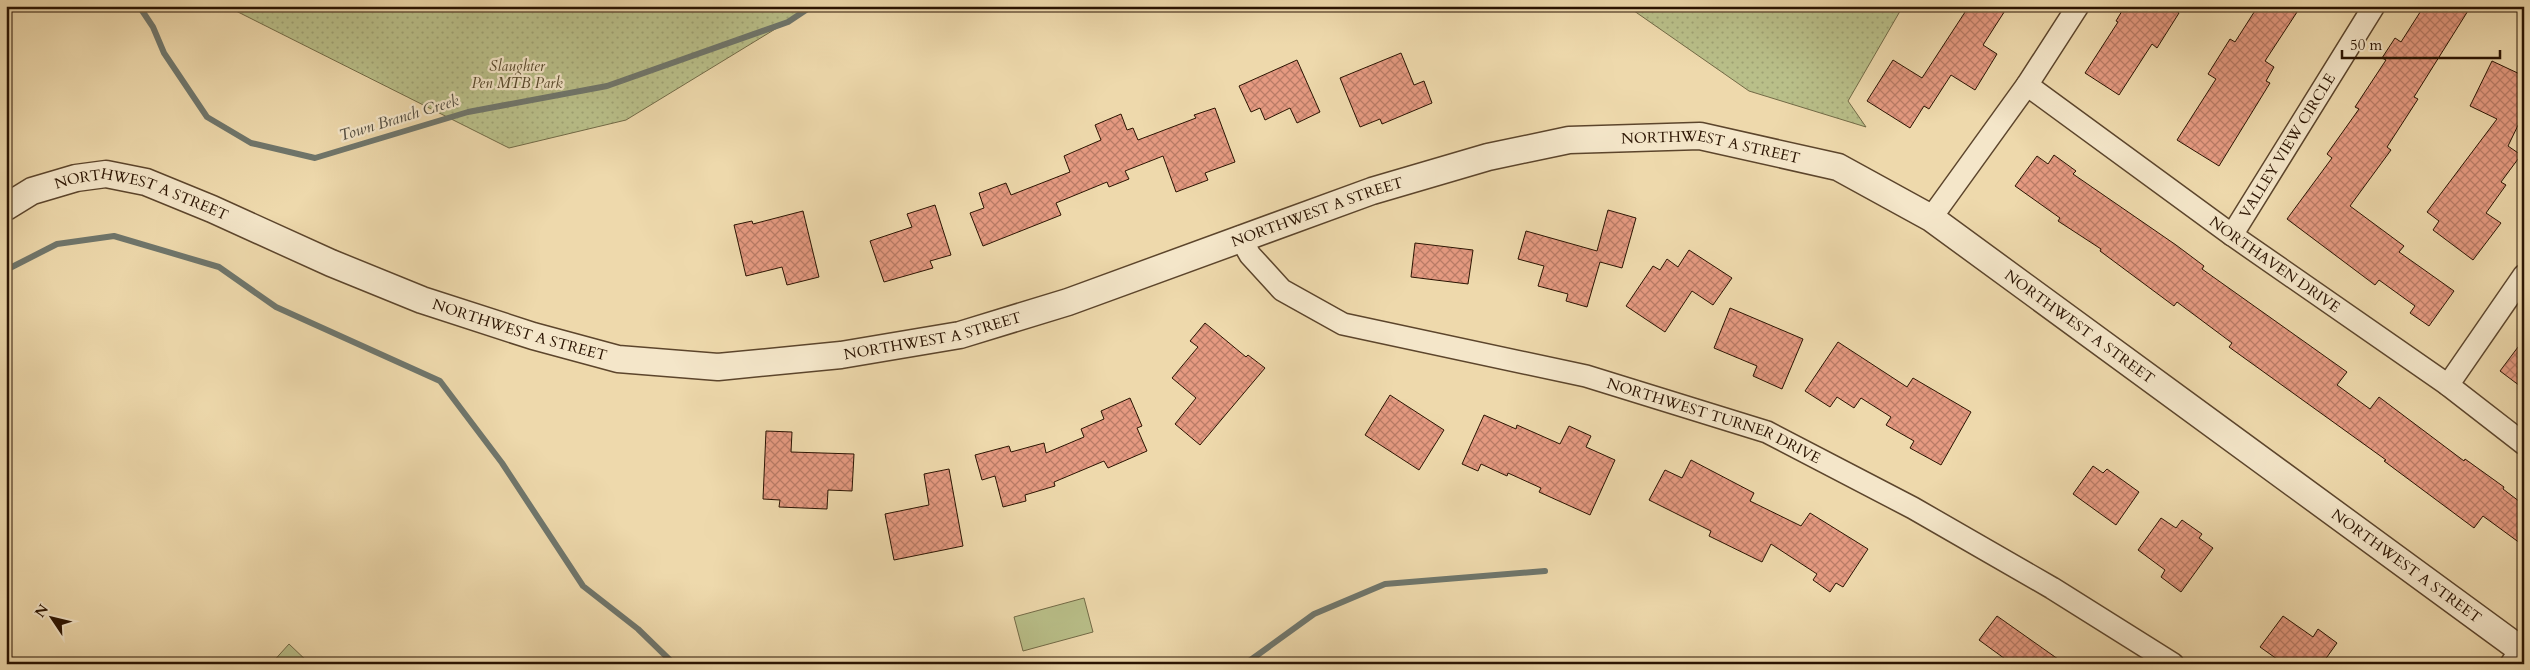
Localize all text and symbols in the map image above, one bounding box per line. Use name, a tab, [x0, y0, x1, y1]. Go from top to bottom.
scale bar	[2342, 28, 2500, 60]
text: 50 m	[2350, 35, 2382, 55]
park label: Slaughter Pen MTB Park	[471, 56, 563, 93]
street label: VALLEY VIEW CIRCLE	[2235, 69, 2340, 222]
water label: Town Branch Creek	[336, 89, 462, 147]
street label: NORTHWEST A STREET	[1621, 126, 1802, 168]
street label: NORTHWEST A STREET	[52, 163, 232, 225]
street label: NORTHWEST A STREET	[1228, 172, 1406, 252]
street label: NORTHAVEN DRIVE	[2205, 212, 2344, 317]
street label: NORTHWEST A STREET	[2001, 265, 2159, 388]
street label: NORTHWEST A STREET	[430, 294, 609, 366]
street label: NORTHWEST A STREET	[842, 307, 1024, 364]
street label: NORTHWEST TURNER DRIVE	[1605, 373, 1824, 468]
street label: NORTHWEST A STREET	[2327, 504, 2486, 628]
north arrow	[28, 592, 78, 642]
text: N	[30, 600, 53, 621]

